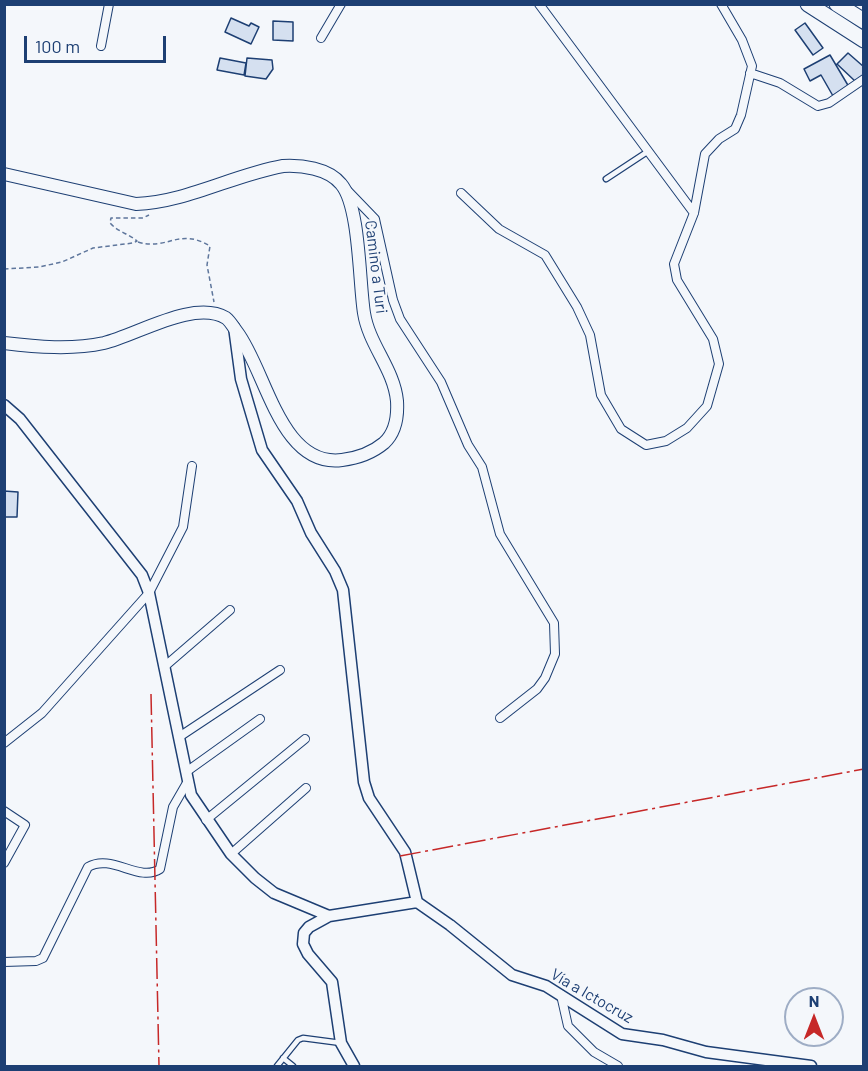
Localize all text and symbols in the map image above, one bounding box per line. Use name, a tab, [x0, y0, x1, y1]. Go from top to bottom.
scale bar	[27, 24, 170, 62]
text: 100 m	[35, 35, 80, 57]
street label: Camino a Turi	[361, 219, 391, 315]
street label: Vía a Ictocruz	[547, 965, 637, 1027]
north arrow	[784, 987, 844, 1047]
text: N	[809, 991, 819, 1010]

